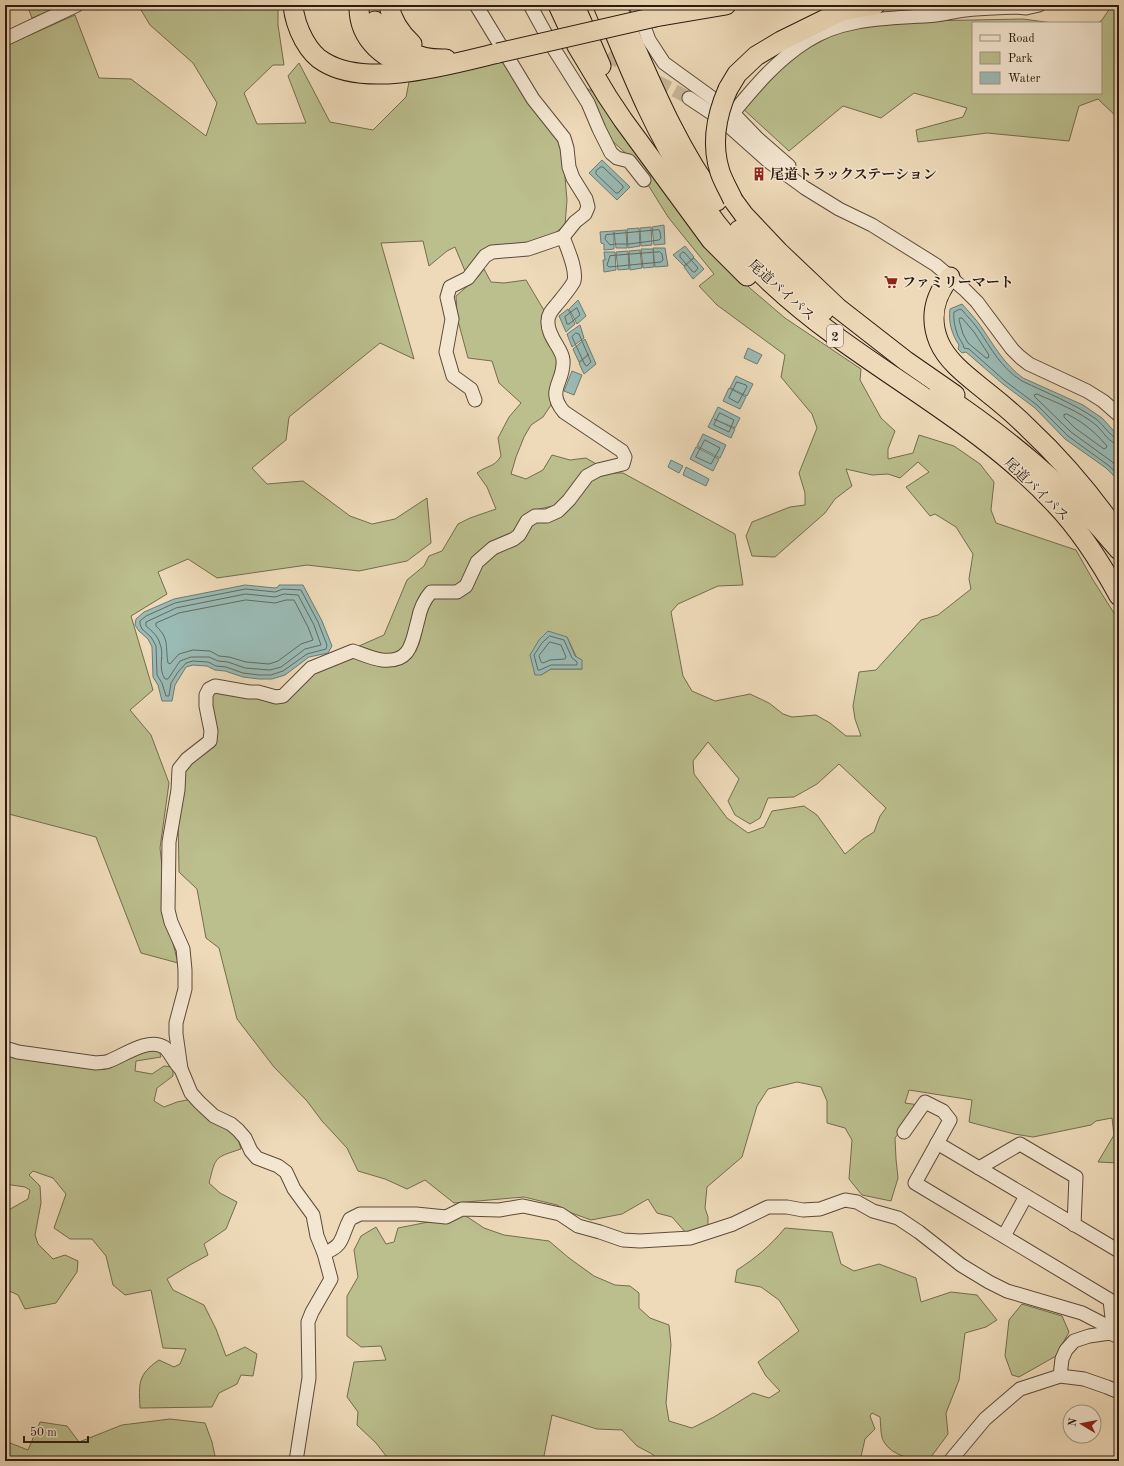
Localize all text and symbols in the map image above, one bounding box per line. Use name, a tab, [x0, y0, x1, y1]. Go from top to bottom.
legend	[972, 22, 1102, 94]
text: Road	[1008, 33, 1035, 45]
text: Park	[1008, 53, 1033, 65]
text: Water	[1008, 73, 1041, 85]
building icon: 尾道トラックステーション	[751, 166, 767, 182]
place label: 尾道トラックステーション	[770, 167, 937, 182]
street label: 尾道バイパス	[746, 257, 818, 324]
supermarket icon: ファミリーマート	[883, 274, 899, 290]
place label: ファミリーマート	[902, 275, 1014, 290]
road number: 2	[827, 325, 843, 347]
street label: 尾道バイパス	[1001, 455, 1072, 524]
north arrow	[1062, 1404, 1102, 1444]
text: N	[1067, 1417, 1080, 1428]
scale bar	[24, 1418, 88, 1444]
text: 50 m	[30, 1426, 57, 1439]

